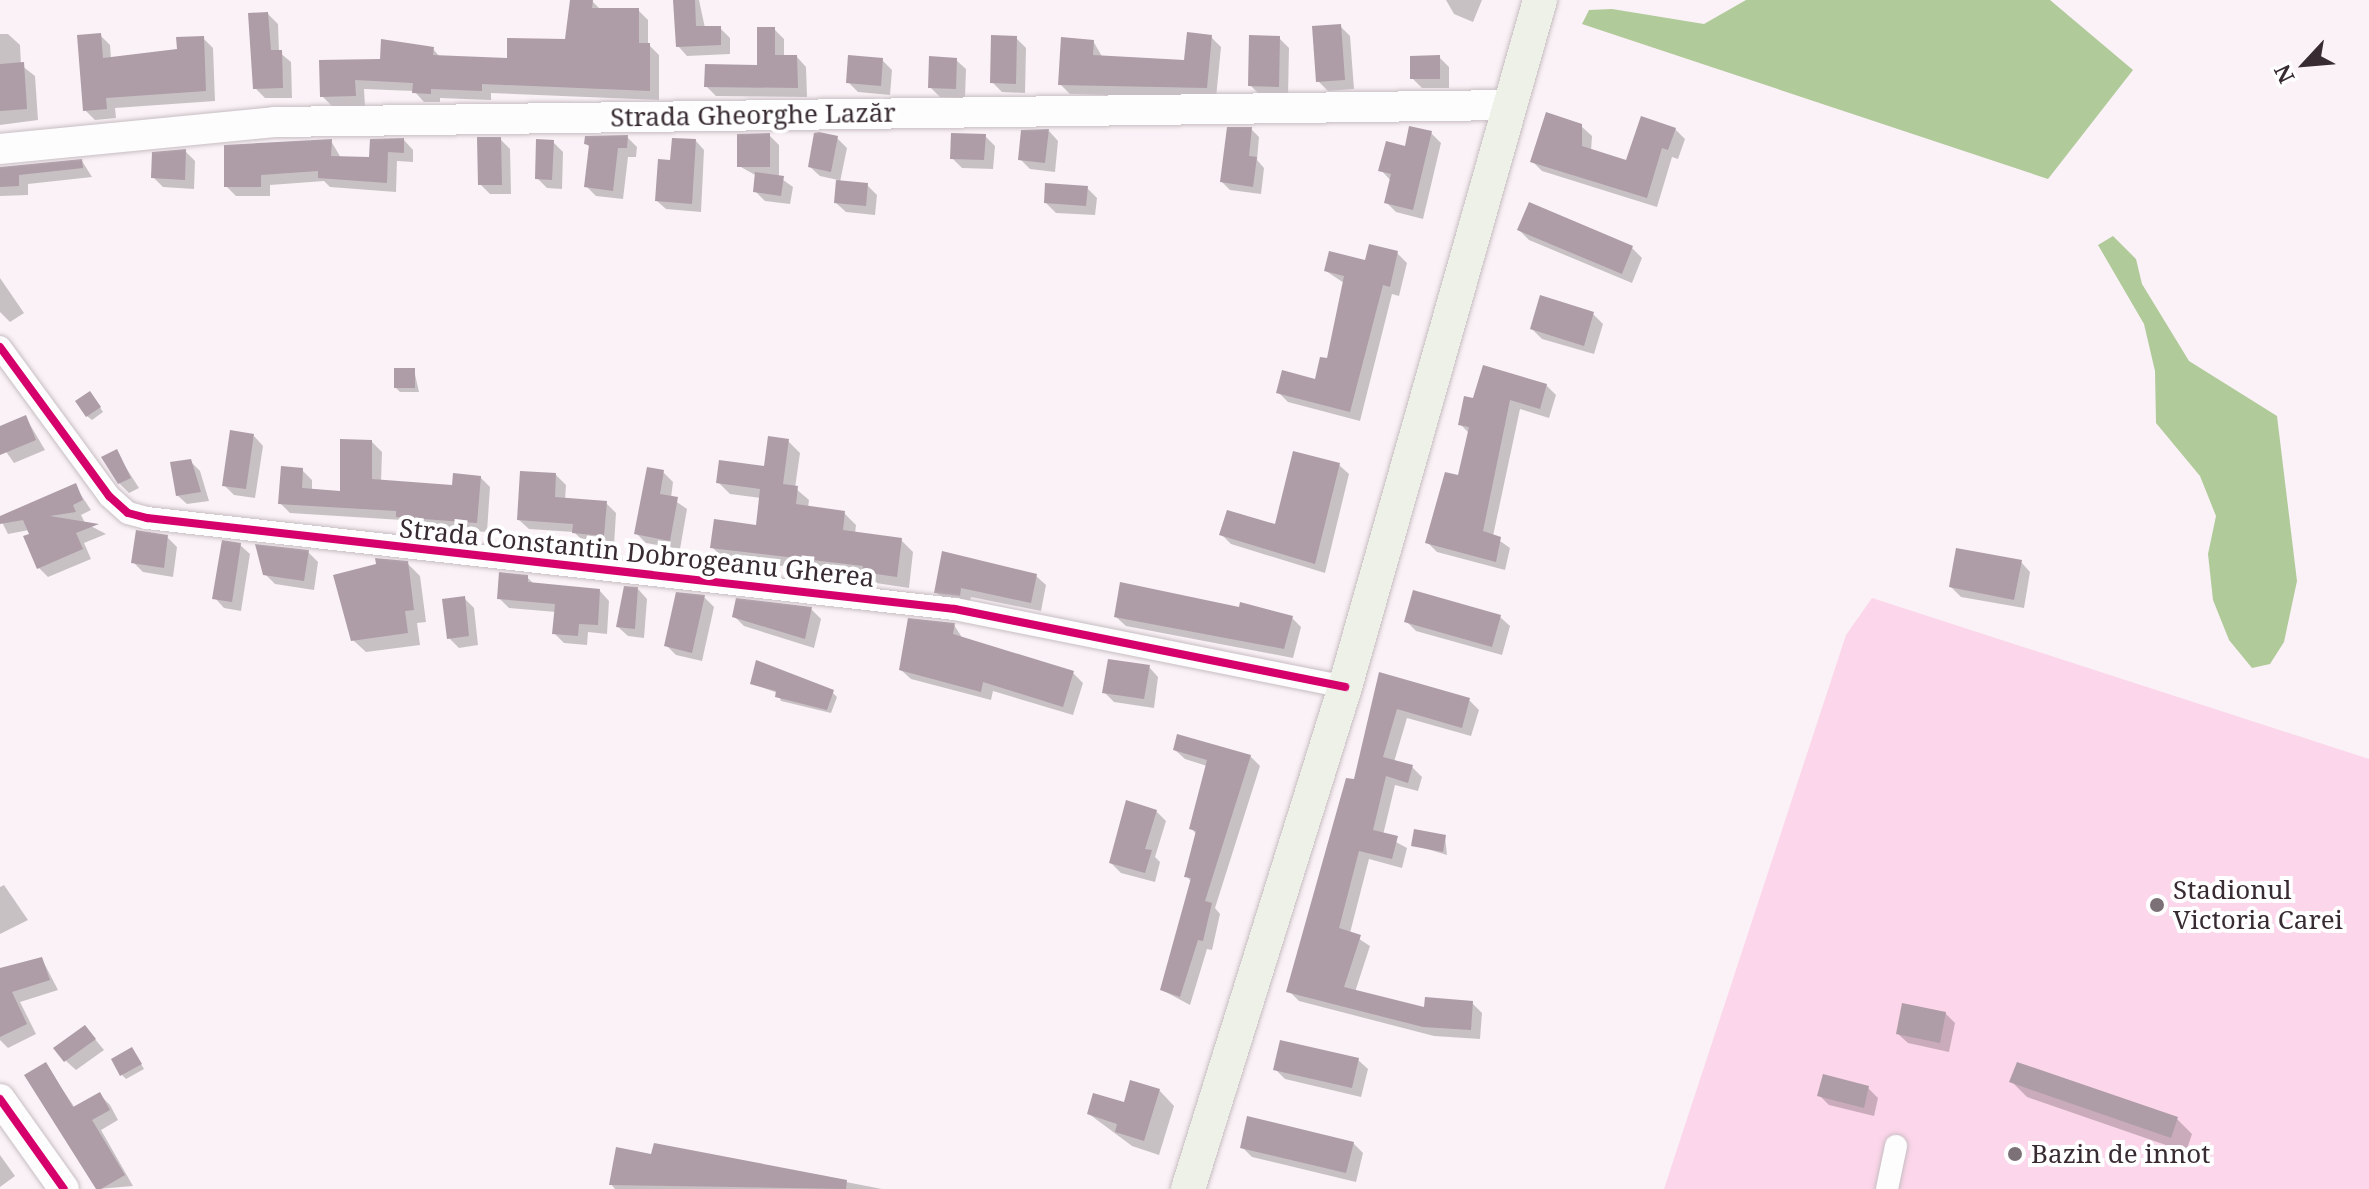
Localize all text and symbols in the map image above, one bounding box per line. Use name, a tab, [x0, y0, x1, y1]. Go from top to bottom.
north arrow	[2265, 24, 2345, 104]
text: N	[2266, 60, 2301, 89]
street label: Strada Gheorghe Lazăr	[610, 97, 896, 133]
street label: Strada Constantin Dobrogeanu Gherea	[398, 513, 876, 593]
place label: Stadionul Victoria Carei	[2173, 874, 2343, 936]
marker: Stadionul Victoria Carei	[2148, 896, 2166, 914]
place label: Bazin de innot	[2031, 1138, 2210, 1170]
marker: Bazin de innot	[2006, 1145, 2024, 1163]

